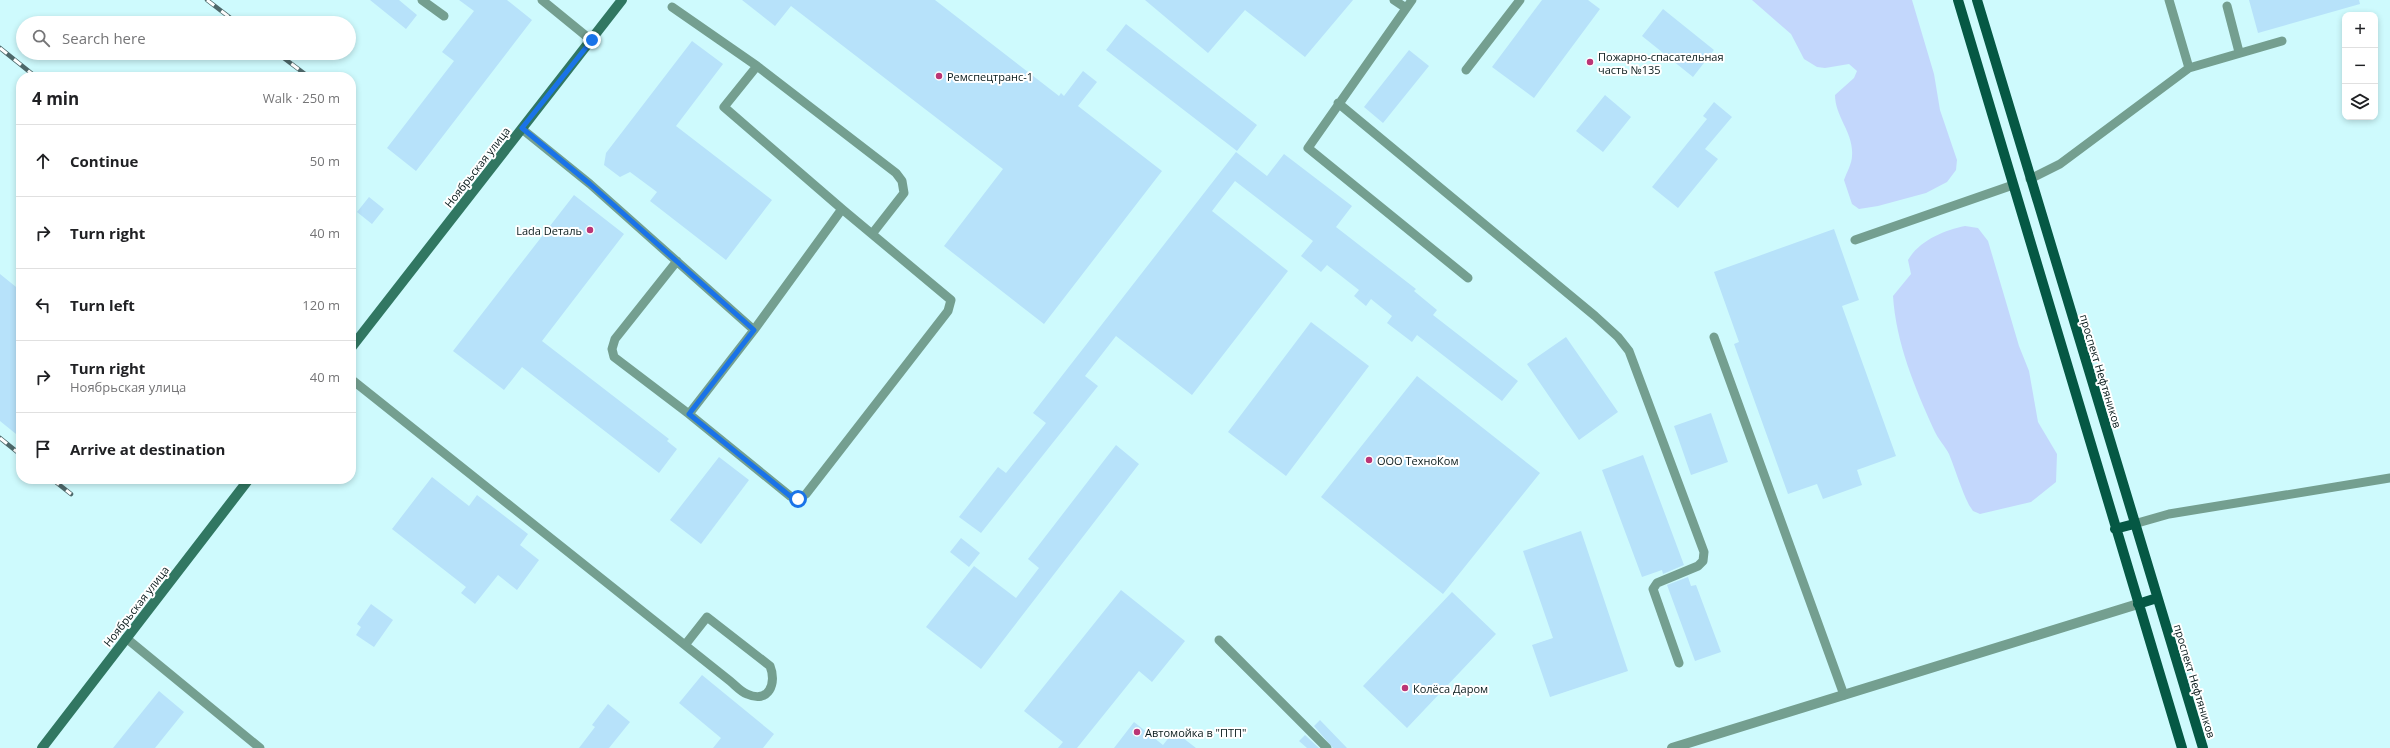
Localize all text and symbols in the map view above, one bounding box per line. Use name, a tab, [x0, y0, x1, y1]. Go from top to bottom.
map controls	[2342, 12, 2378, 120]
button: +	[2342, 12, 2378, 48]
search box	[16, 16, 356, 60]
icon: search	[30, 27, 52, 49]
text: Search here	[62, 28, 146, 48]
route end	[583, 31, 601, 49]
button: −	[2342, 48, 2378, 84]
place label: Пожарно-спасательная часть №135	[1598, 49, 1724, 77]
marker: Пожарно-спасательная часть №135	[1585, 57, 1595, 67]
place label: Ремспецтранс-1	[947, 69, 1033, 84]
marker: Ремспецтранс-1	[934, 71, 944, 81]
button: layers	[2342, 84, 2378, 120]
text: 4 min	[32, 87, 79, 110]
text: Walk · 250 m	[263, 89, 340, 107]
street label: Ноябрьская улица	[441, 124, 513, 210]
icon: ahead	[32, 150, 54, 172]
text: Continue	[70, 151, 138, 171]
text: 50 m	[310, 152, 340, 170]
icon: right	[32, 222, 54, 244]
text: Turn right	[70, 223, 145, 243]
place label: Lada Dеталь	[516, 223, 582, 238]
text: 40 m	[310, 224, 340, 242]
marker: Lada Dеталь	[585, 225, 595, 235]
icon: left	[32, 294, 54, 316]
text: Turn left	[70, 295, 135, 315]
text: 120 m	[302, 296, 340, 314]
street label: проспект Нефтяников	[2077, 312, 2125, 430]
text: Turn right	[70, 358, 145, 378]
icon: right	[32, 366, 54, 388]
text: 40 m	[310, 368, 340, 386]
text: Ноябрьская улица	[70, 378, 186, 396]
icon: arrive	[32, 438, 54, 460]
text: Arrive at destination	[70, 439, 225, 459]
place label: ООО ТехноКом	[1377, 453, 1459, 468]
marker: ООО ТехноКом	[1364, 455, 1374, 465]
route start	[789, 490, 807, 508]
street label: Ноябрьская улица	[100, 563, 172, 649]
street label: проспект Нефтяников	[2171, 622, 2219, 740]
place label: Колёса Даром	[1413, 681, 1488, 696]
marker: Колёса Даром	[1400, 683, 1410, 693]
place label: Автомойка в "ПТП"	[1145, 725, 1246, 740]
marker: Автомойка в "ПТП"	[1132, 727, 1142, 737]

